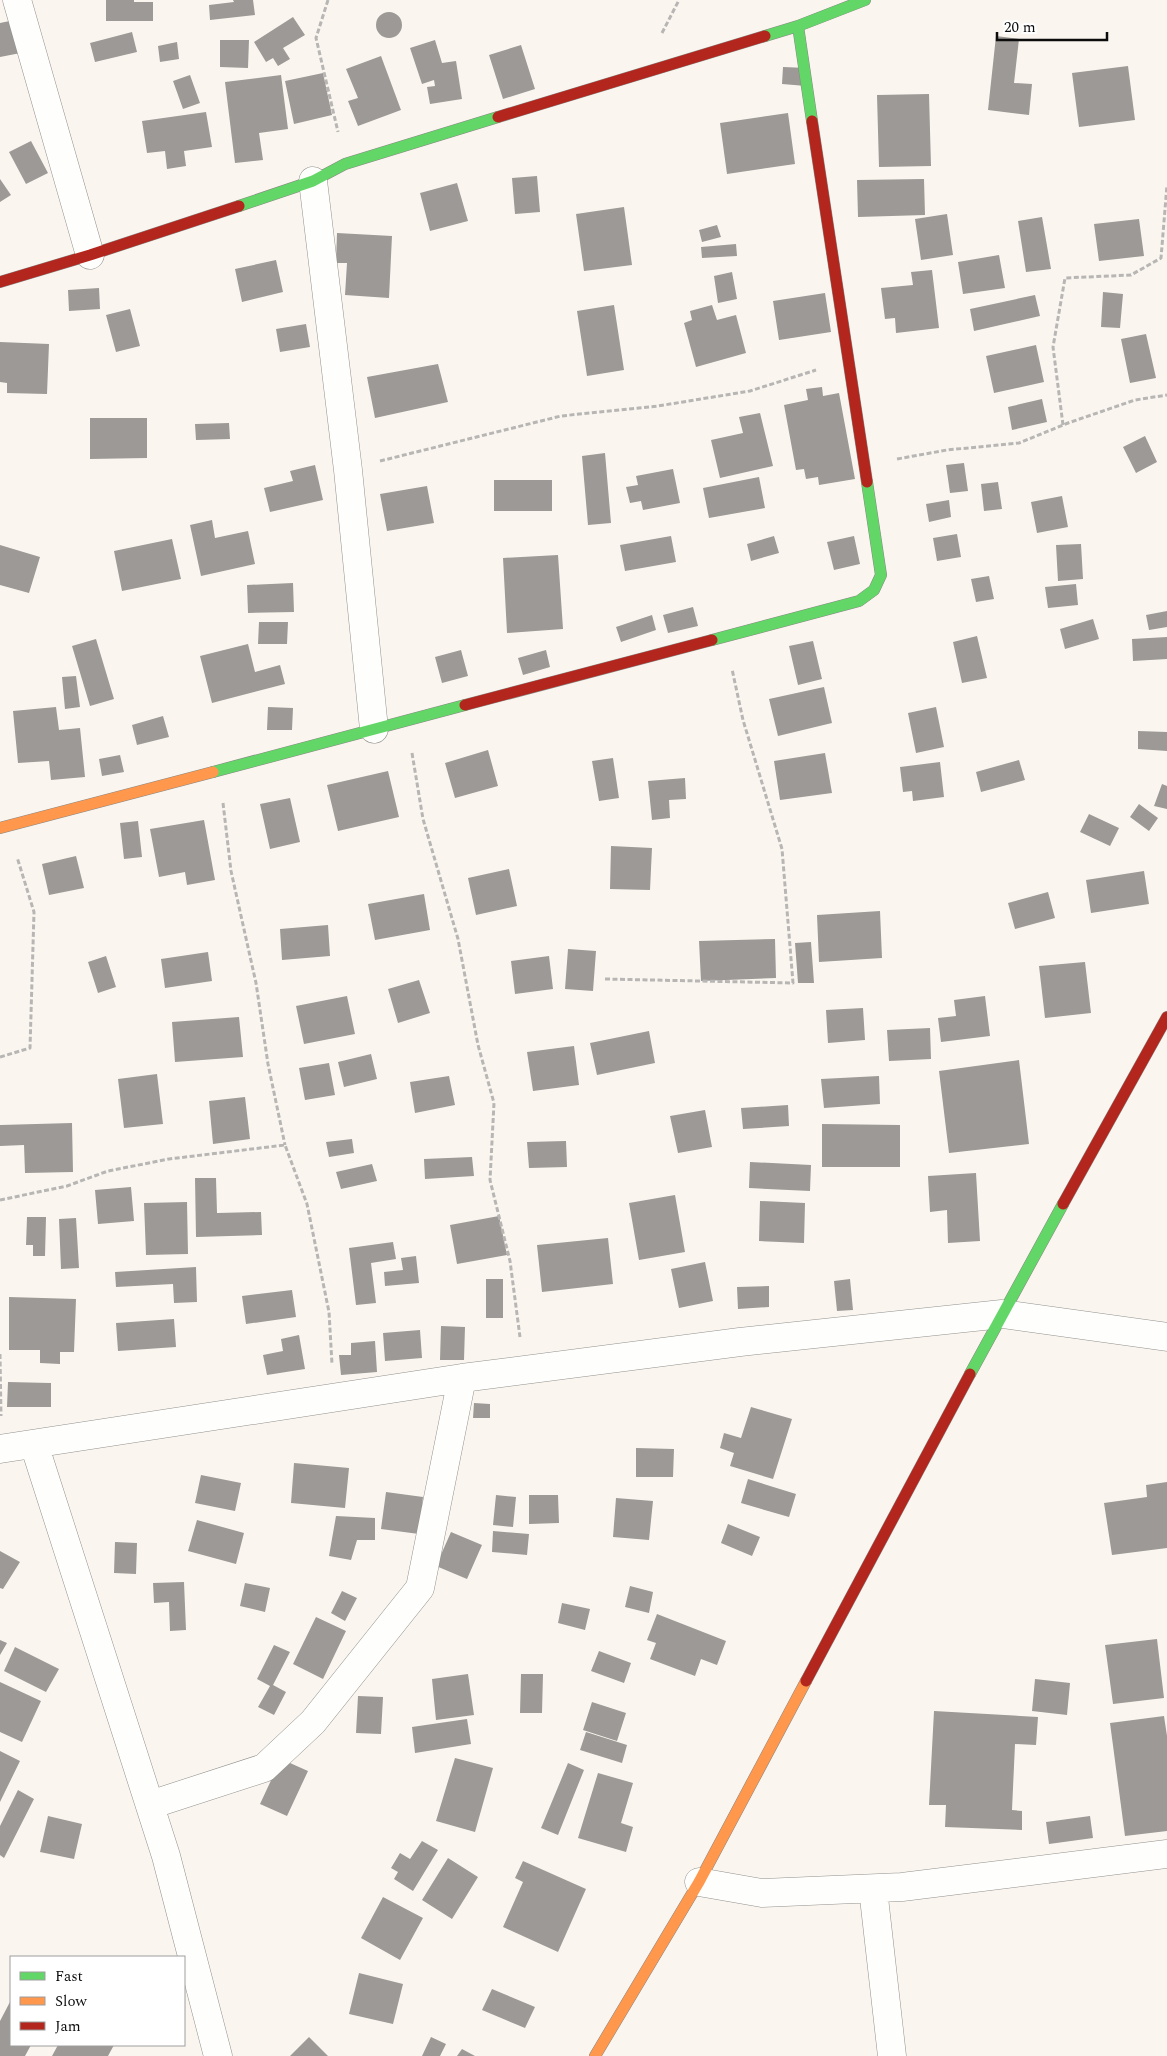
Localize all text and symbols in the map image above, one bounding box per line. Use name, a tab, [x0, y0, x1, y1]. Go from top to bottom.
scale bar	[997, 10, 1107, 42]
text: 20 m	[1004, 16, 1036, 39]
legend	[10, 1956, 185, 2046]
text: Fast	[55, 1965, 83, 1988]
text: Slow	[55, 1990, 87, 2013]
text: Jam	[55, 2015, 81, 2038]

